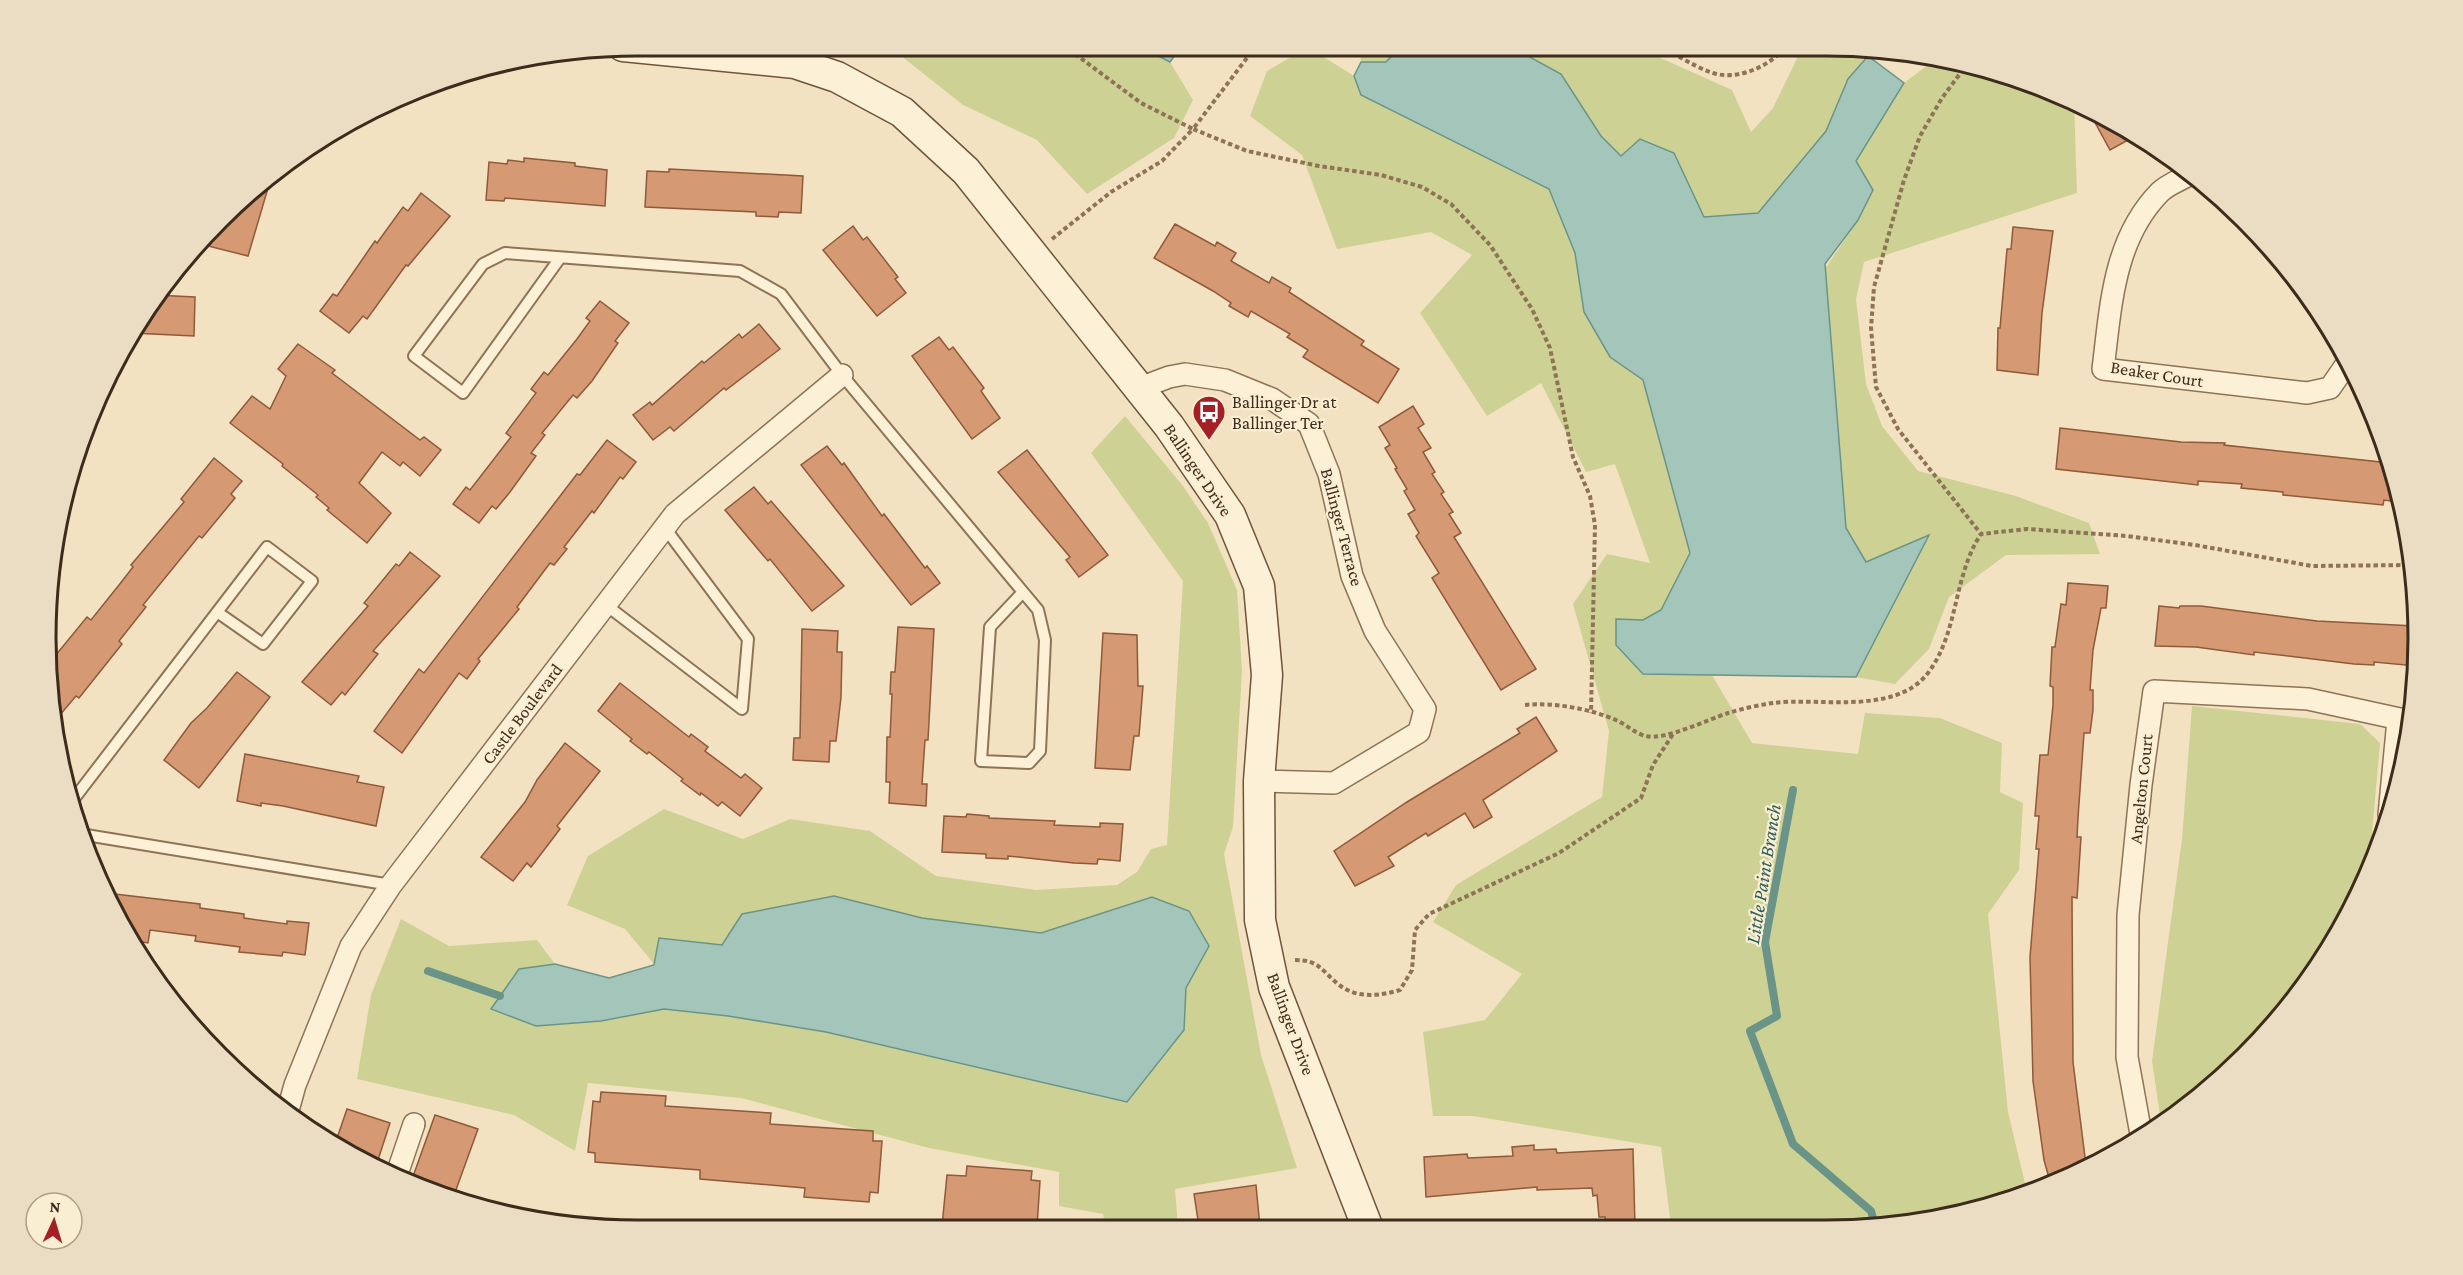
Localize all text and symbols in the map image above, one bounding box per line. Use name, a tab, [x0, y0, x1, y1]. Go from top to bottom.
street label: Beaker Court	[2109, 357, 2206, 391]
place label: Ballinger Dr at Ballinger Ter	[1232, 392, 1337, 433]
bus stop icon: Ballinger Dr at Ballinger Ter	[1191, 394, 1227, 441]
street label: Ballinger Drive	[1160, 420, 1236, 520]
street label: Ballinger Terrace	[1317, 466, 1367, 588]
street label: Castle Boulevard	[478, 659, 567, 768]
street label: Angelton Court	[2125, 732, 2157, 845]
water label: Little Paint Branch	[1741, 803, 1785, 945]
street label: Ballinger Drive	[1263, 970, 1319, 1078]
north arrow	[24, 1191, 84, 1251]
text: N	[49, 1198, 61, 1215]

